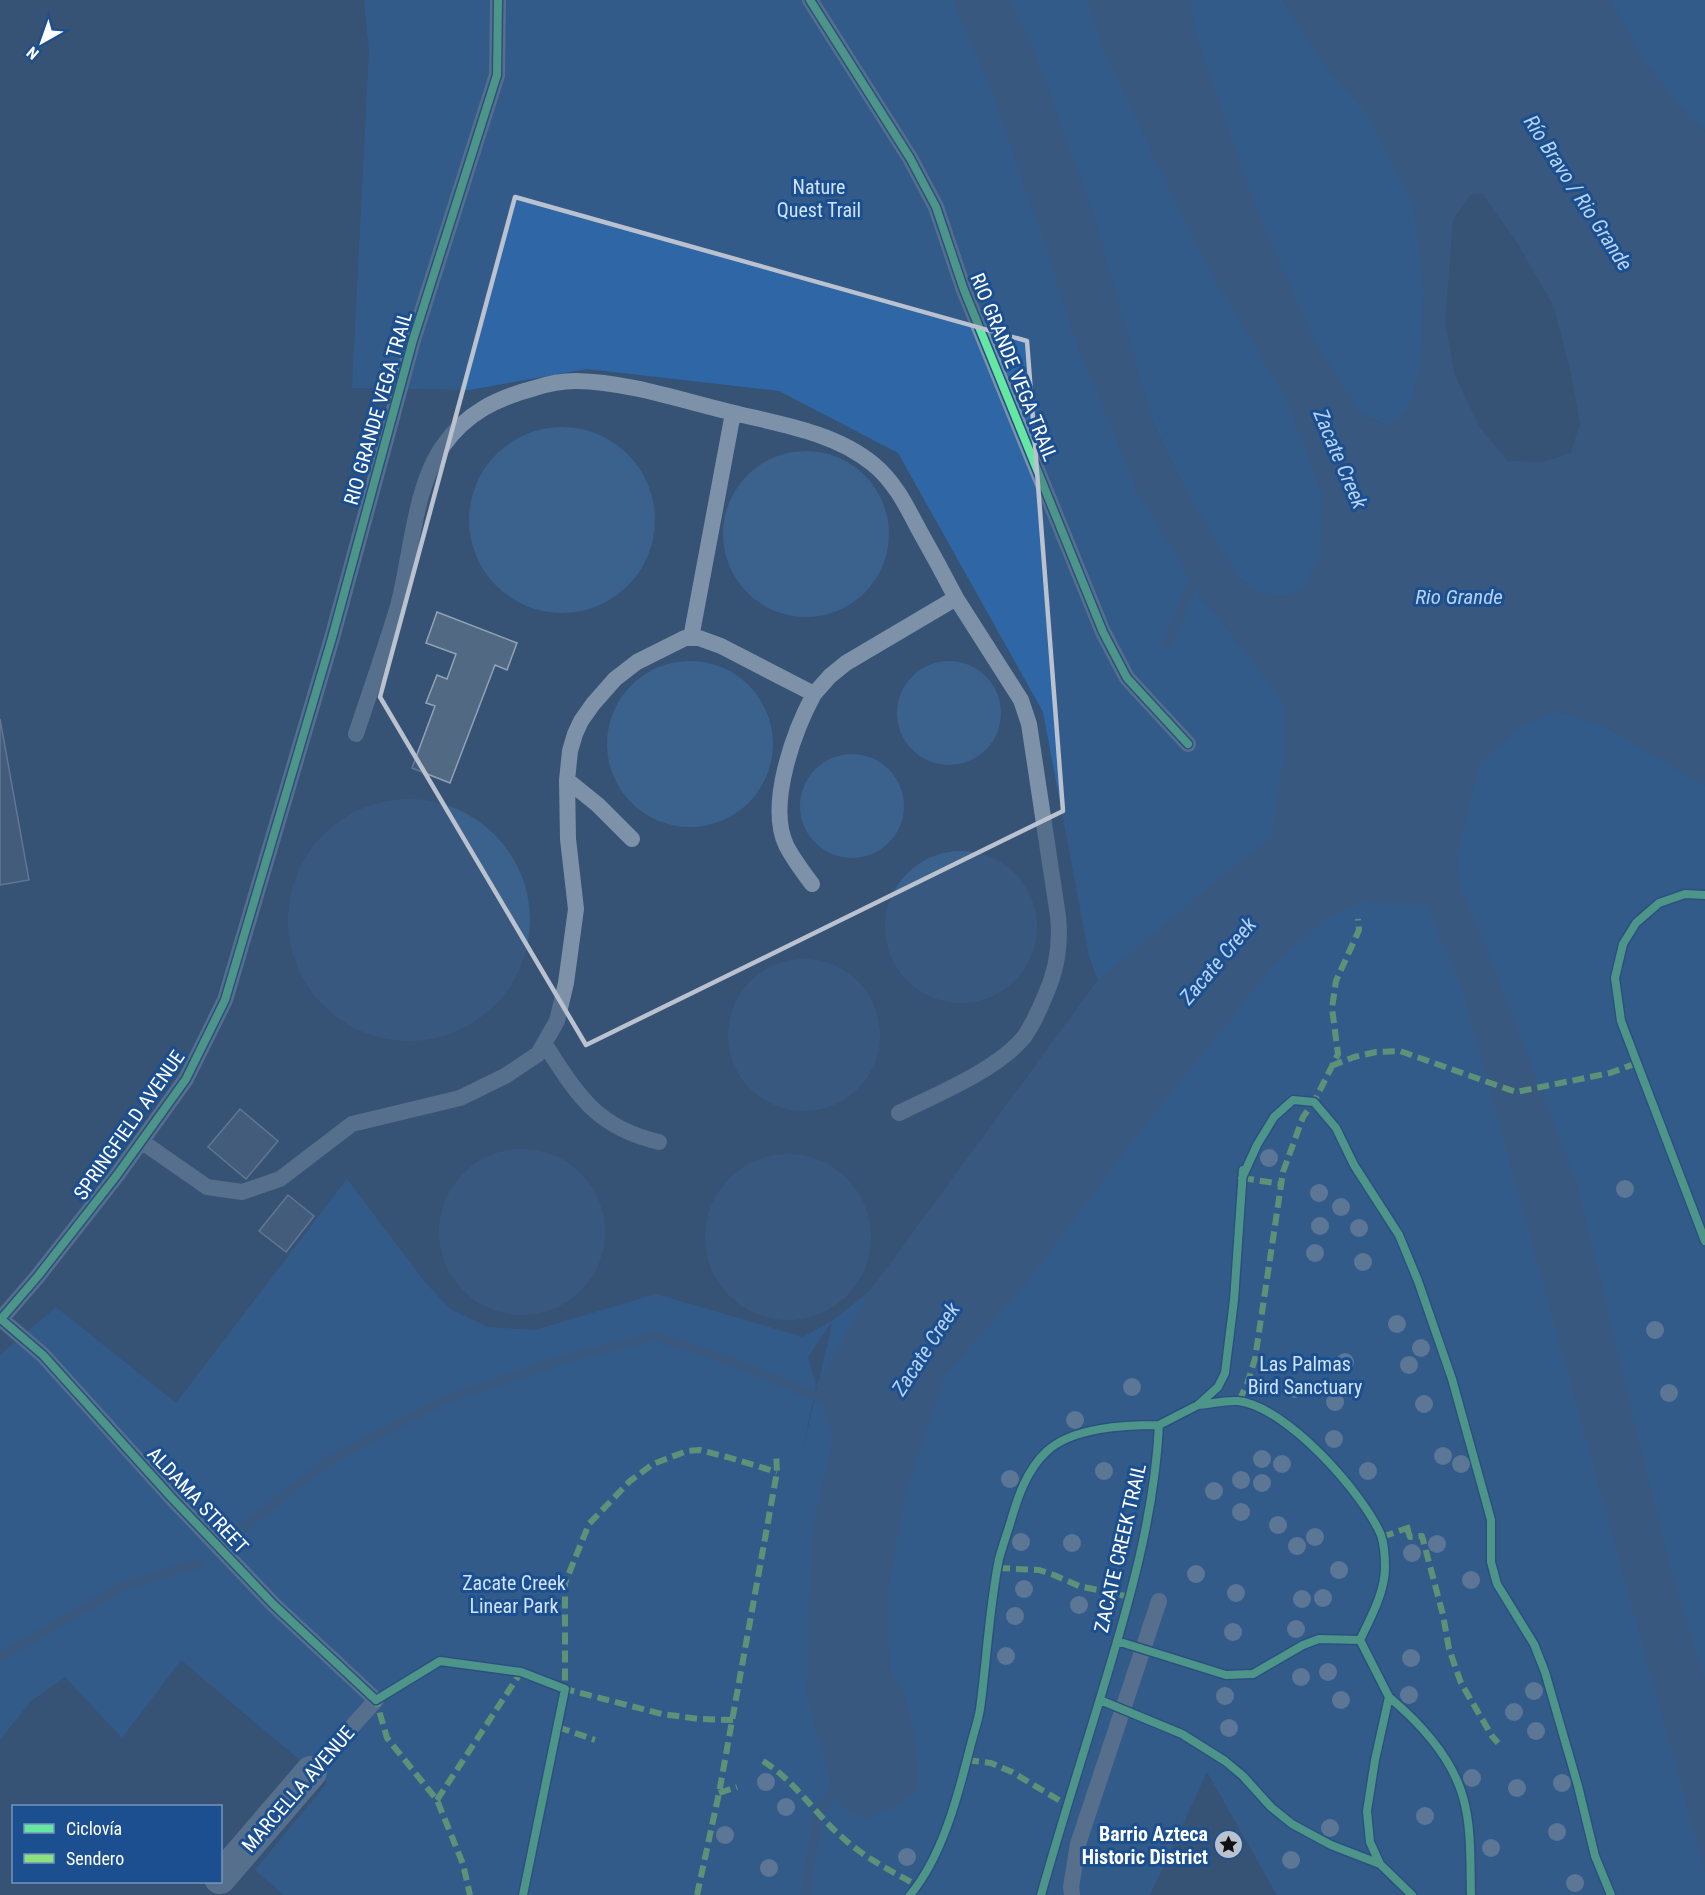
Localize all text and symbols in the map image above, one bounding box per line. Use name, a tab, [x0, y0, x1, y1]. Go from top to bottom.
north arrow	[12, 12, 72, 72]
text: N	[23, 43, 43, 64]
water label: Río Bravo / Rio Grande	[1519, 111, 1637, 275]
park label: Nature Quest Trail	[777, 175, 861, 222]
street label: RIO GRANDE VEGA TRAIL	[965, 270, 1063, 464]
street label: RIO GRANDE VEGA TRAIL	[339, 308, 417, 508]
water label: Zacate Creek	[1308, 405, 1372, 513]
water label: Rio Grande	[1415, 585, 1503, 609]
water label: Zacate Creek	[1174, 912, 1262, 1010]
street label: SPRINGFIELD AVENUE	[68, 1046, 190, 1204]
water label: Zacate Creek	[887, 1297, 965, 1401]
park label: Las Palmas Bird Sanctuary	[1248, 1352, 1362, 1399]
street label: ALDAMA STREET	[142, 1442, 254, 1558]
street label: ZACATE CREEK TRAIL	[1089, 1461, 1151, 1635]
park label: Zacate Creek Linear Park	[462, 1571, 566, 1618]
street label: MARCELLA AVENUE	[237, 1721, 359, 1857]
legend	[12, 1805, 222, 1883]
text: Ciclovía	[66, 1818, 122, 1839]
place label: Barrio Azteca Historic District	[1082, 1822, 1208, 1869]
place icon: Barrio Azteca Historic District	[1213, 1829, 1245, 1861]
text: Sendero	[66, 1848, 124, 1869]

